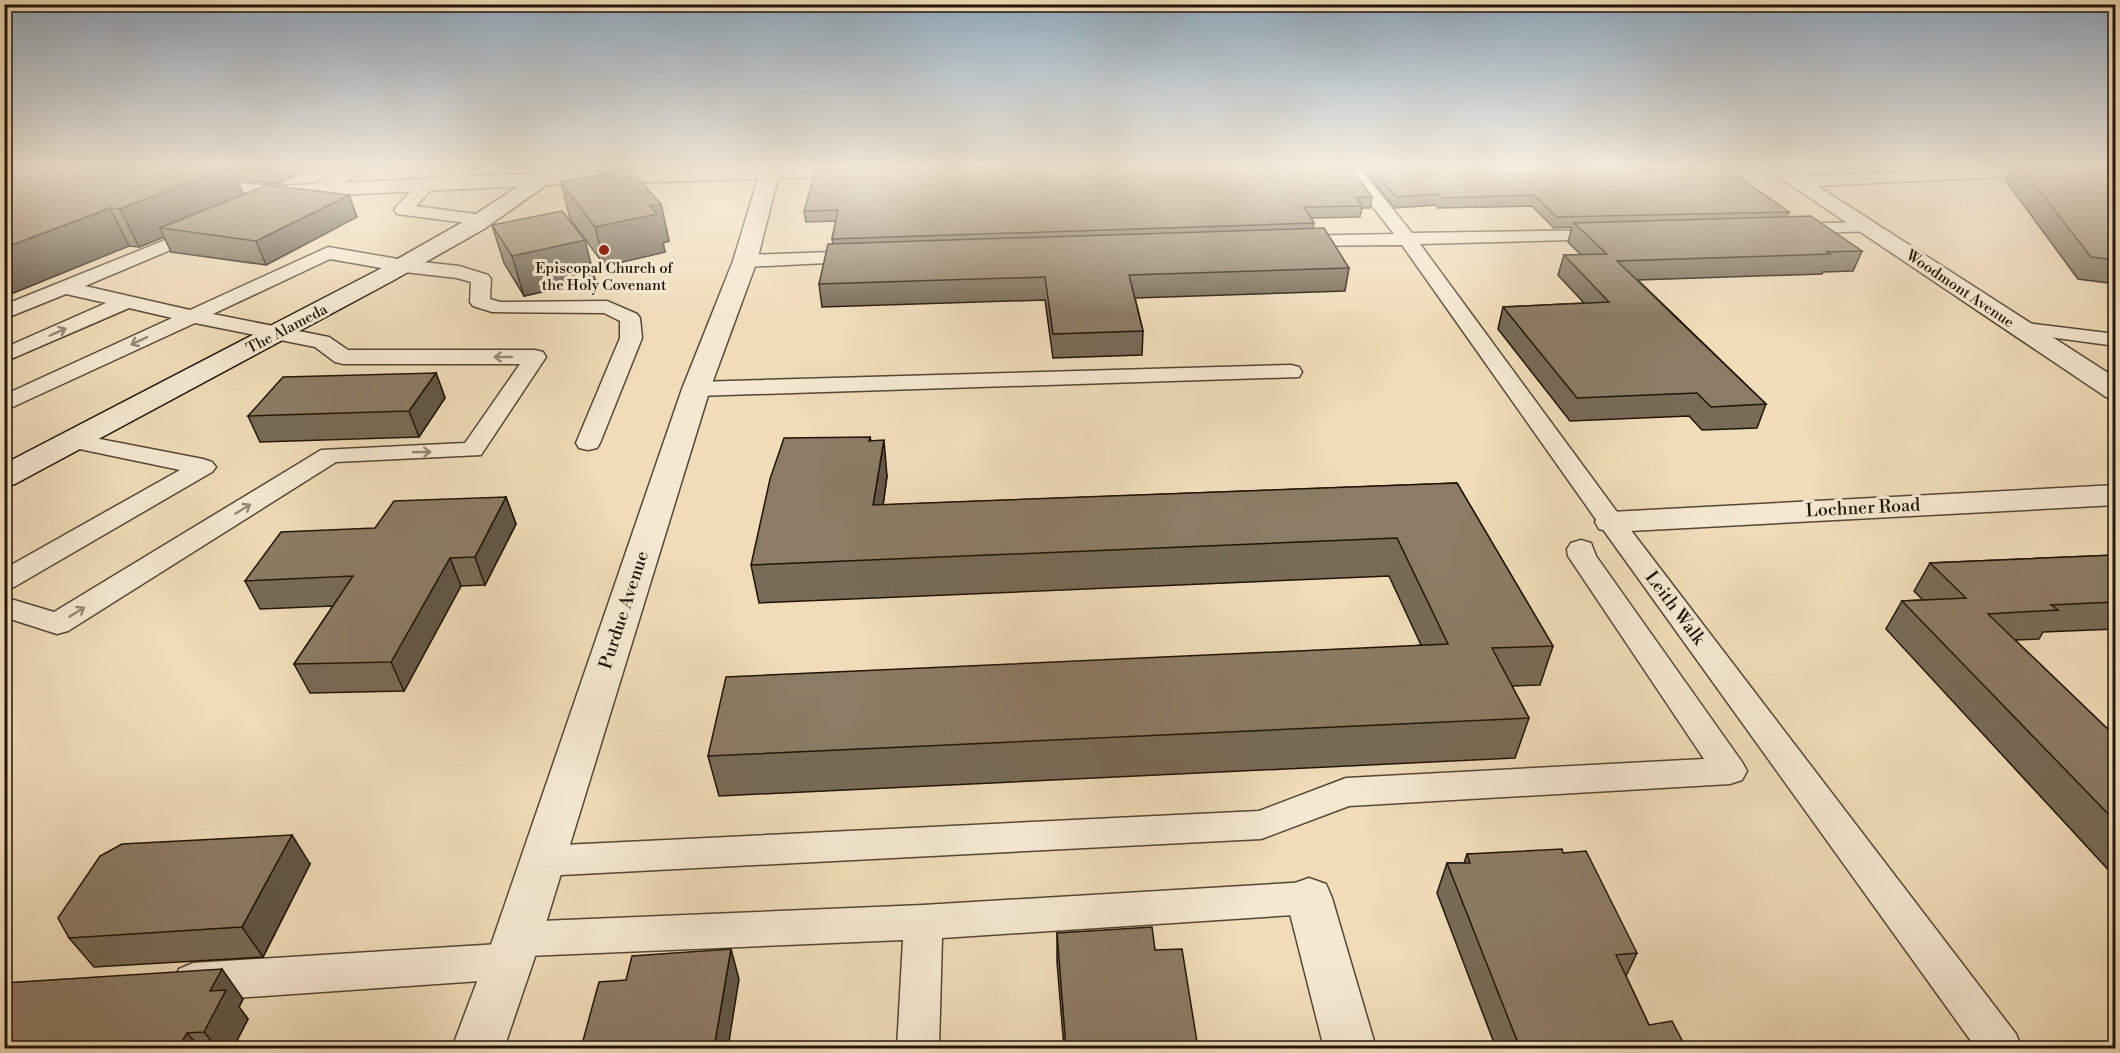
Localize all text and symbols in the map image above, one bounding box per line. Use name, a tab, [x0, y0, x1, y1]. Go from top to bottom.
marker: Episcopal Church of the Holy Covenant	[597, 243, 611, 257]
street label: Woodmont Avenue	[1901, 245, 2018, 332]
place label: Episcopal Church of the Holy Covenant	[535, 259, 673, 295]
street label: The Alameda	[243, 300, 331, 358]
one-way arrow	[48, 326, 66, 338]
one-way arrow	[130, 335, 148, 347]
one-way arrow	[493, 351, 513, 363]
one-way arrow	[412, 446, 432, 457]
street label: Lochner Road	[1805, 493, 1922, 522]
one-way arrow	[234, 503, 251, 515]
street label: Purdue Avenue	[594, 548, 654, 672]
street label: Leith Walk	[1640, 566, 1711, 651]
one-way arrow	[68, 605, 85, 617]

